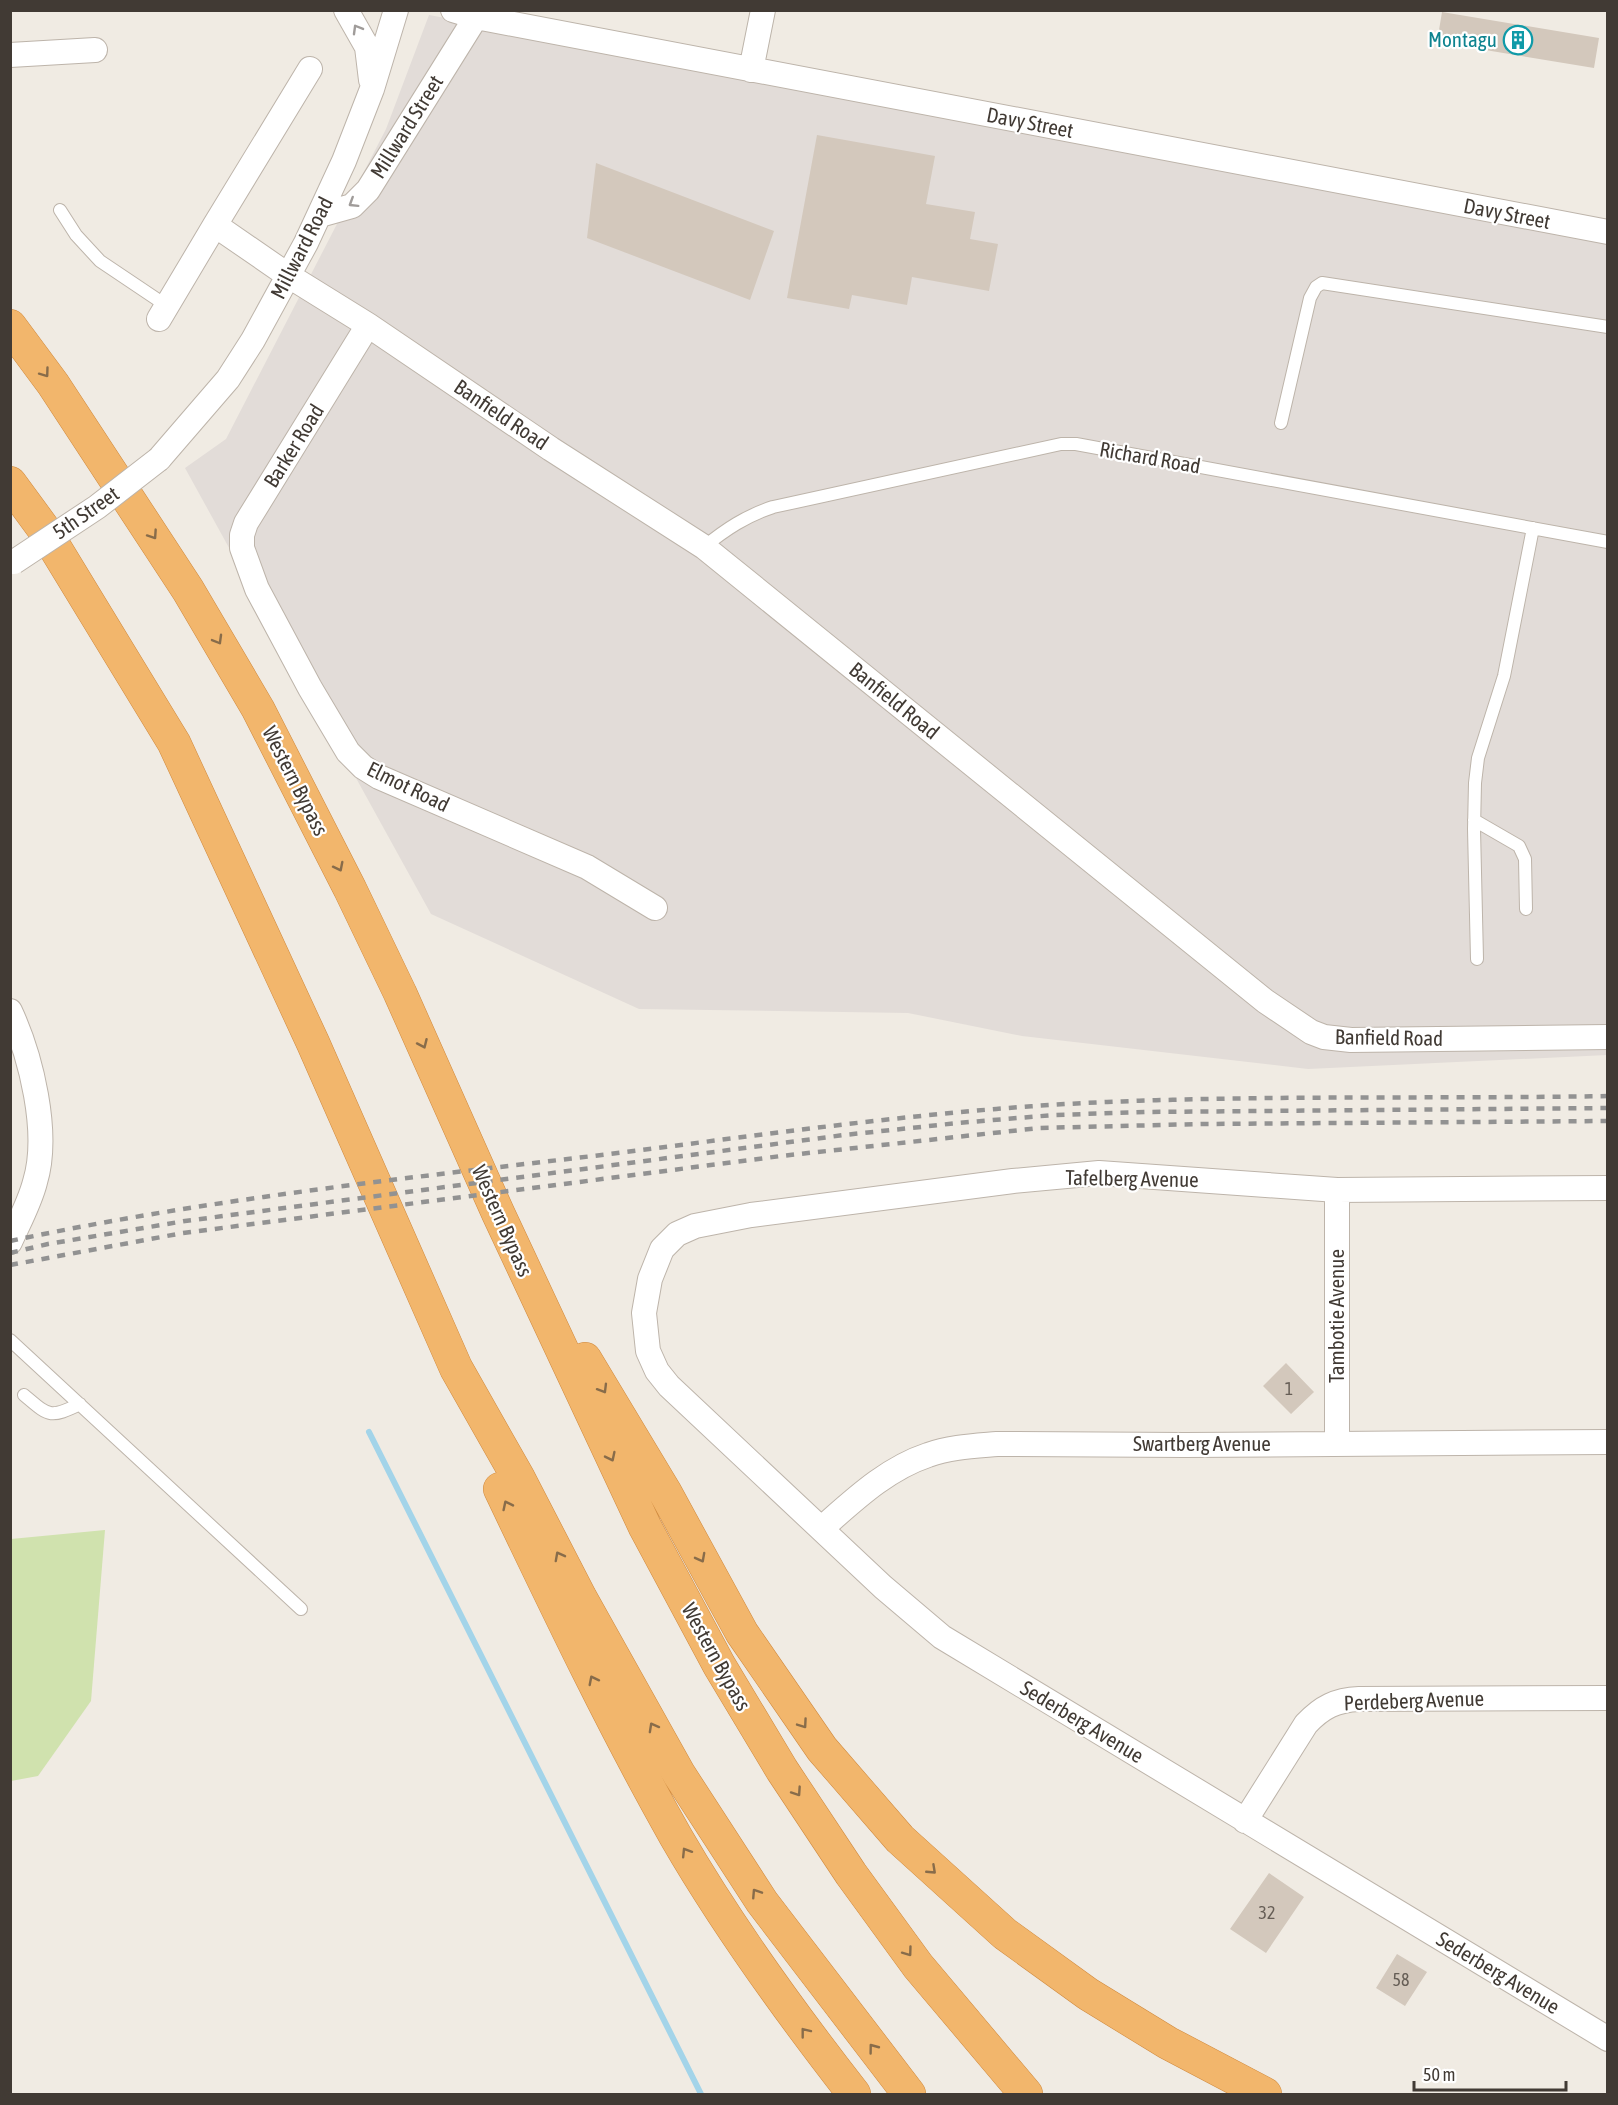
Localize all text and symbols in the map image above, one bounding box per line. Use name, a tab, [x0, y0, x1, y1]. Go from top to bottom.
one-way arrow	[353, 24, 364, 35]
building icon: Montagu	[1502, 24, 1534, 56]
place label: Montagu	[1428, 27, 1497, 51]
street label: Millward Street	[365, 70, 447, 182]
street label: Davy Street	[985, 102, 1076, 142]
street label: Millward Road	[265, 193, 337, 302]
street label: Davy Street	[1462, 193, 1553, 233]
one-way arrow	[348, 196, 359, 207]
one-way arrow	[38, 367, 49, 378]
street label: Banfield Road	[450, 374, 553, 454]
street label: Barker Road	[258, 399, 328, 491]
street label: Richard Road	[1098, 436, 1203, 478]
street label: 5th Street	[48, 481, 123, 544]
one-way arrow	[146, 529, 157, 540]
one-way arrow	[210, 634, 222, 644]
street label: Banfield Road	[845, 657, 944, 744]
street label: Western Bypass	[258, 722, 334, 839]
street label: Elmot Road	[363, 756, 453, 816]
one-way arrow	[332, 861, 344, 872]
street label: Banfield Road	[1335, 1024, 1443, 1050]
one-way arrow	[415, 1037, 427, 1048]
street label: Western Bypass	[468, 1161, 538, 1280]
street label: Tafelberg Avenue	[1065, 1165, 1199, 1191]
street label: Tambotie Avenue	[1324, 1249, 1348, 1383]
house number: 1	[1285, 1378, 1293, 1399]
one-way arrow	[596, 1383, 608, 1393]
street label: Swartberg Avenue	[1133, 1431, 1271, 1455]
one-way arrow	[603, 1450, 615, 1461]
one-way arrow	[503, 1500, 515, 1511]
one-way arrow	[555, 1552, 566, 1562]
one-way arrow	[694, 1552, 705, 1562]
street label: Western Bypass	[677, 1599, 756, 1715]
street label: Sederberg Avenue	[1017, 1675, 1148, 1767]
one-way arrow	[589, 1676, 600, 1687]
street label: Perdeberg Avenue	[1343, 1686, 1485, 1714]
one-way arrow	[796, 1717, 807, 1728]
one-way arrow	[649, 1723, 660, 1734]
one-way arrow	[790, 1786, 801, 1797]
one-way arrow	[681, 1848, 693, 1858]
one-way arrow	[925, 1862, 936, 1873]
one-way arrow	[751, 1889, 763, 1899]
house number: 32	[1259, 1902, 1275, 1923]
street label: Sederberg Avenue	[1433, 1926, 1564, 2018]
one-way arrow	[901, 1946, 912, 1957]
house number: 58	[1393, 1969, 1409, 1990]
one-way arrow	[801, 2027, 812, 2038]
one-way arrow	[870, 2044, 881, 2055]
scale bar	[1414, 2054, 1566, 2092]
text: 50 m	[1423, 2064, 1455, 2085]

